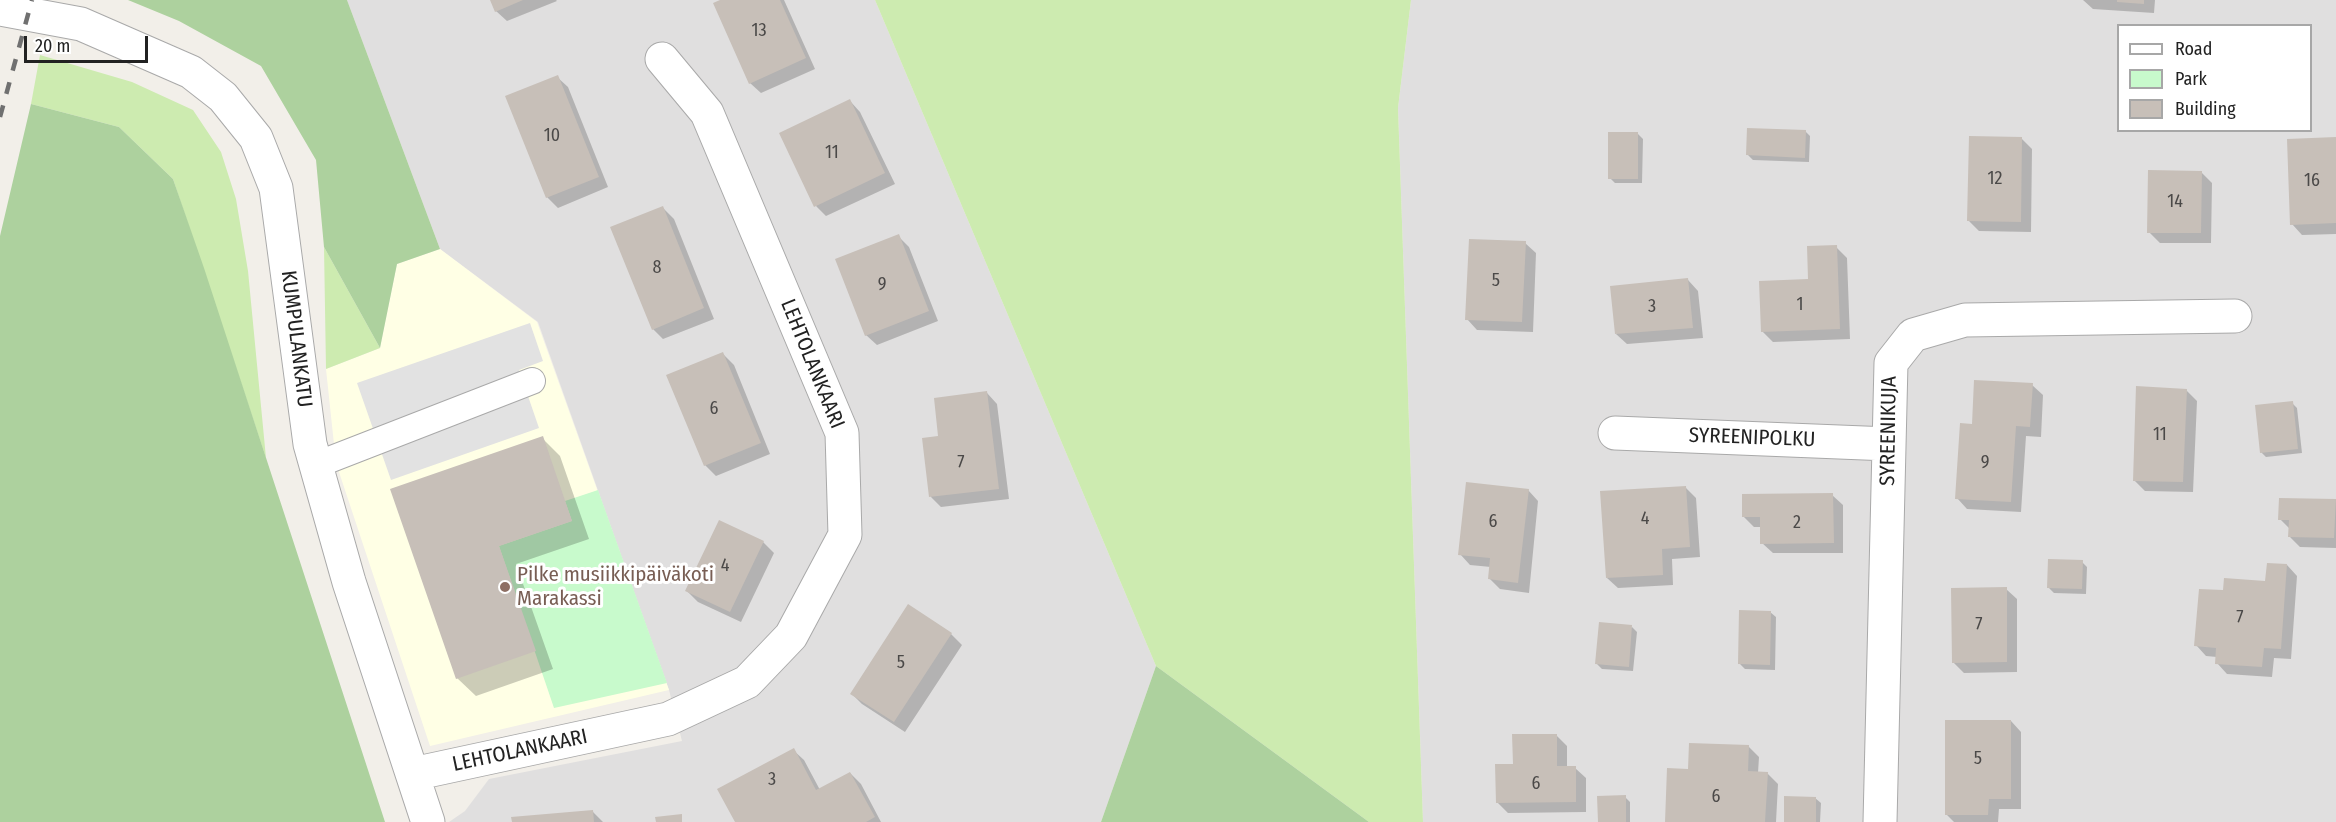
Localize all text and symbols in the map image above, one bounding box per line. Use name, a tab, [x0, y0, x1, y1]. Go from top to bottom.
house number: 13	[751, 20, 767, 42]
scale bar	[27, 24, 152, 62]
legend	[2117, 24, 2312, 132]
text: 20 m	[35, 35, 70, 57]
text: Road	[2175, 38, 2212, 60]
text: Park	[2175, 68, 2207, 90]
text: Building	[2175, 98, 2236, 120]
house number: 10	[544, 125, 560, 147]
house number: 11	[825, 142, 839, 164]
house number: 12	[1988, 168, 2002, 190]
house number: 16	[2304, 170, 2320, 192]
house number: 14	[2167, 191, 2183, 213]
house number: 8	[653, 257, 661, 279]
street label: KUMPULANKATU	[275, 269, 317, 409]
house number: 5	[1492, 270, 1500, 292]
house number: 9	[878, 274, 886, 296]
house number: 1	[1796, 294, 1804, 316]
street label: LEHTOLANKAARI	[775, 296, 849, 432]
house number: 3	[1648, 296, 1656, 318]
street label: SYREENIKUJA	[1875, 376, 1903, 486]
house number: 6	[710, 398, 718, 420]
street label: SYREENIPOLKU	[1688, 423, 1816, 453]
house number: 11	[2153, 424, 2167, 446]
house number: 7	[957, 452, 965, 474]
house number: 9	[1981, 452, 1989, 474]
house number: 4	[1641, 508, 1649, 530]
house number: 6	[1489, 511, 1497, 533]
house number: 2	[1793, 512, 1801, 534]
house number: 4	[721, 555, 729, 577]
place label: Pilke musiikkipäiväkoti Marakassi	[517, 562, 714, 612]
marker: Pilke musiikkipäiväkoti Marakassi	[498, 580, 512, 594]
house number: 7	[2236, 607, 2244, 629]
house number: 7	[1975, 614, 1983, 636]
house number: 5	[897, 652, 905, 674]
street label: LEHTOLANKAARI	[450, 724, 590, 778]
house number: 5	[1974, 748, 1982, 770]
house number: 3	[768, 769, 776, 791]
house number: 6	[1532, 773, 1540, 795]
house number: 6	[1712, 786, 1720, 808]

